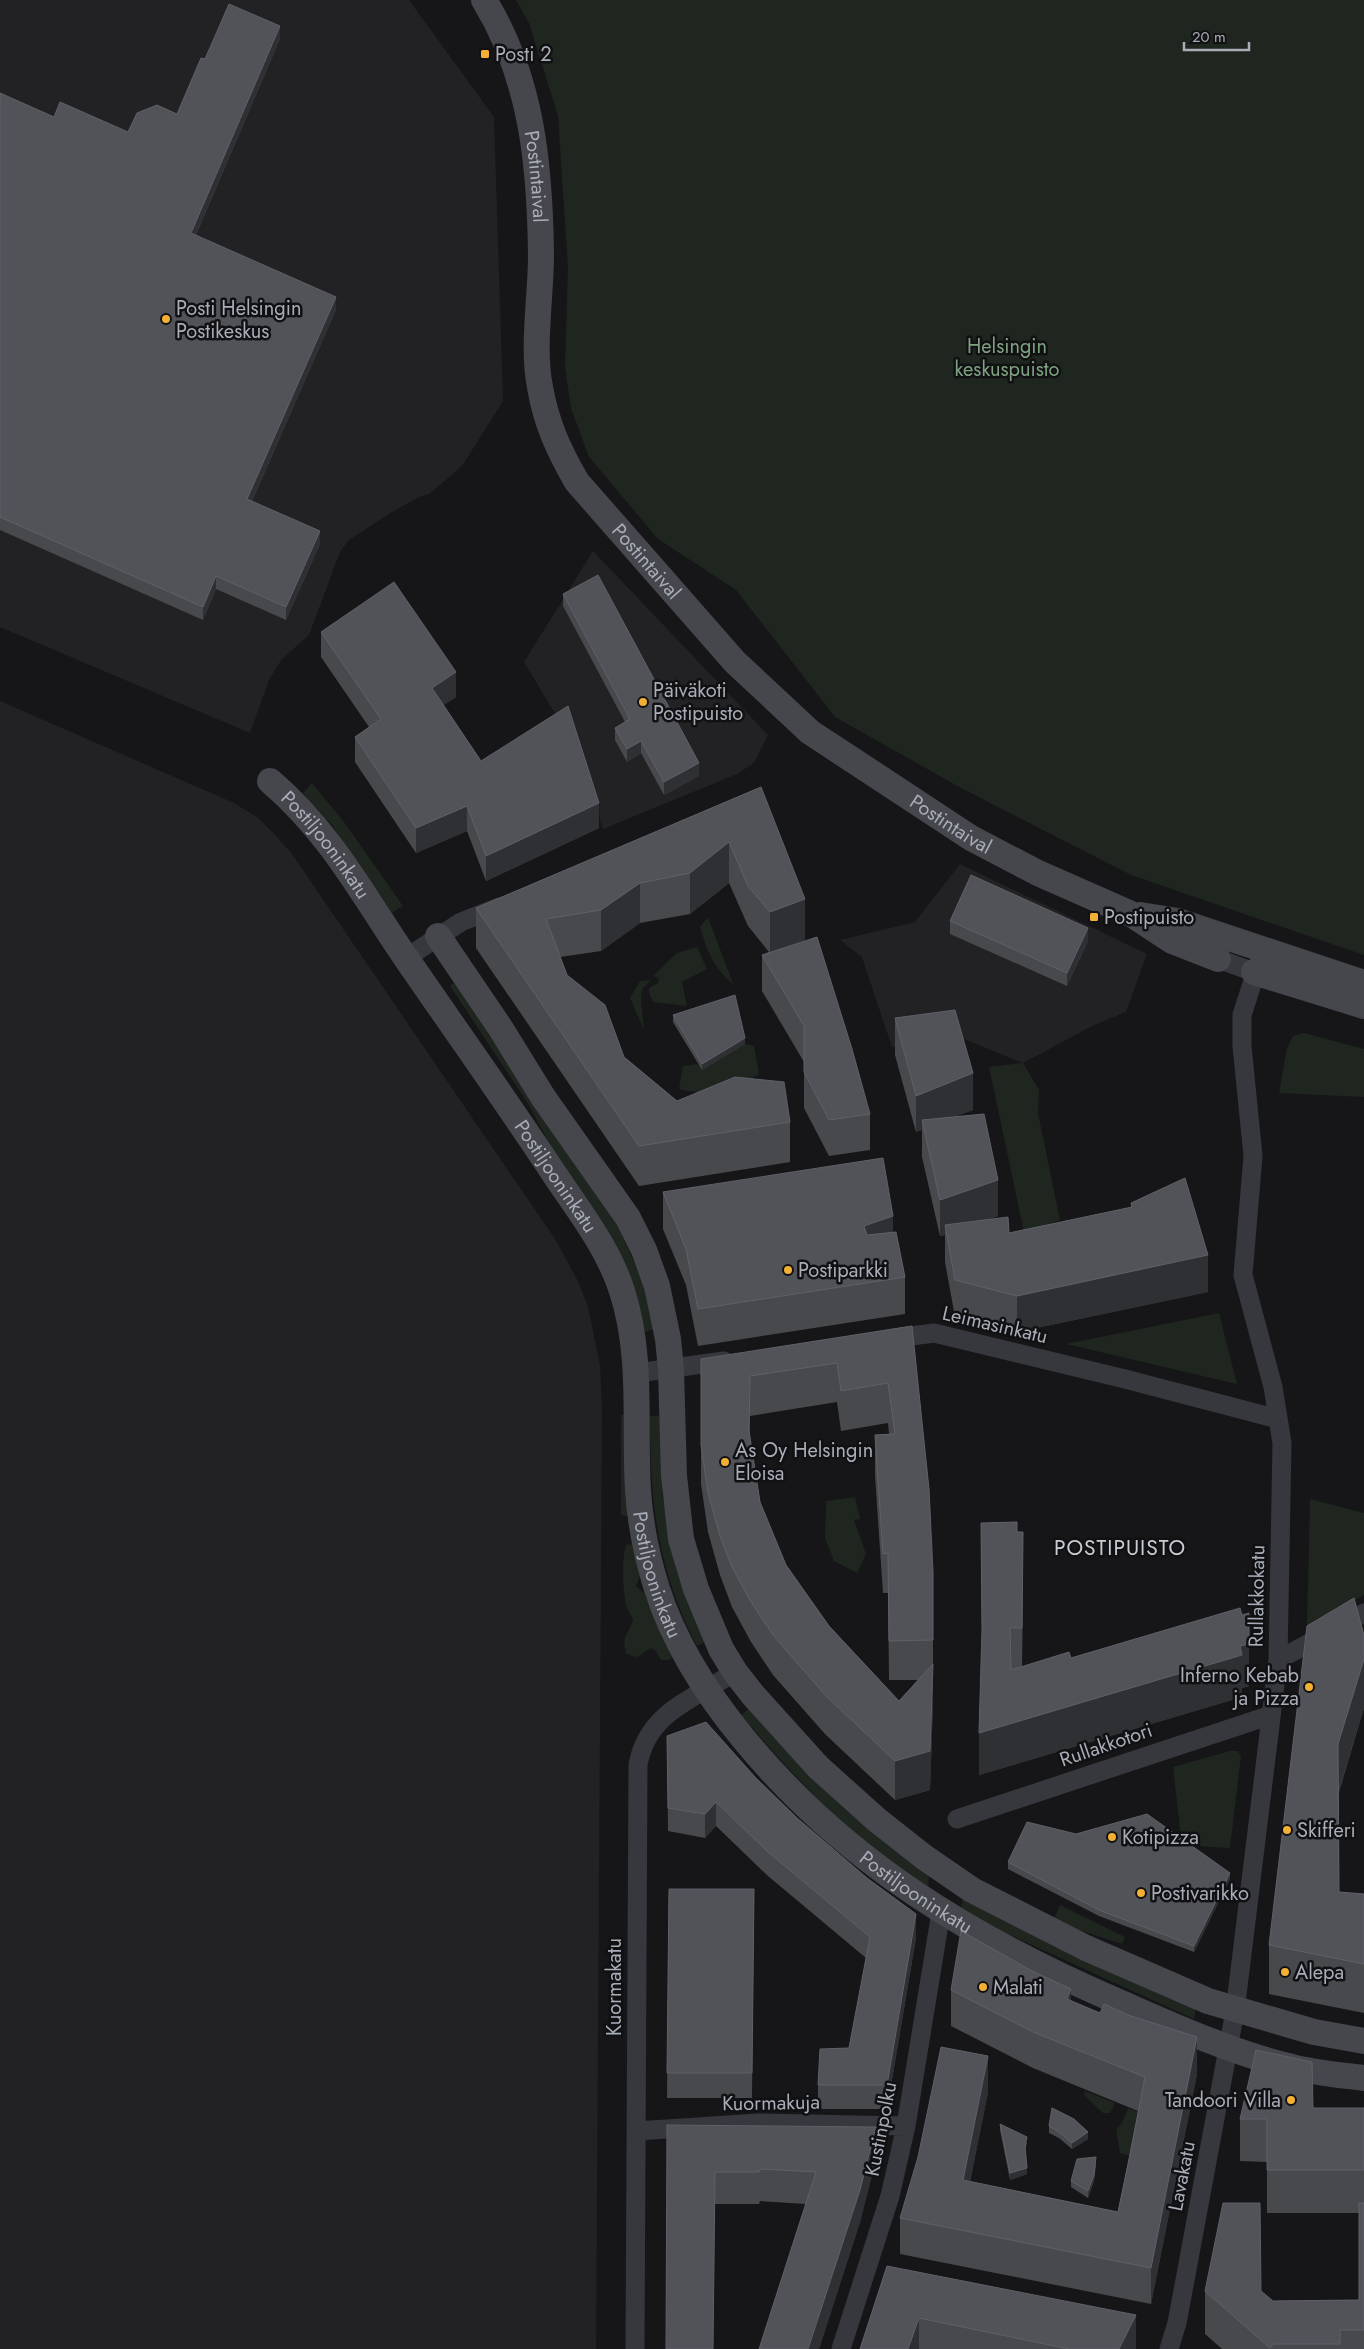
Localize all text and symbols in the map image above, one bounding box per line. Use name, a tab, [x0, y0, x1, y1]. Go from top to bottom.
scale bar	[1184, 20, 1249, 52]
text: 20 m	[1192, 26, 1226, 48]
place label: Posti 2	[495, 40, 552, 69]
marker: Posti 2	[479, 48, 491, 60]
street label: Postintaival	[517, 128, 555, 223]
place label: Posti Helsingin Postikeskus	[176, 294, 301, 346]
marker: Posti Helsingin Postikeskus	[160, 313, 172, 325]
park label: Helsingin keskuspuisto	[955, 332, 1060, 384]
street label: Postintaival	[605, 517, 688, 606]
place label: Päiväkoti Postipuisto	[653, 676, 743, 728]
marker: Päiväkoti Postipuisto	[637, 696, 649, 708]
street label: Postiljooninkatu	[275, 784, 378, 904]
street label: Postintaival	[904, 787, 997, 861]
place label: Postipuisto	[1104, 903, 1194, 932]
marker: Postipuisto	[1088, 911, 1100, 923]
street label: Postiljooninkatu	[508, 1114, 605, 1238]
place label: Postiparkki	[798, 1256, 888, 1285]
marker: Postiparkki	[782, 1264, 794, 1276]
street label: Leimasinkatu	[940, 1299, 1050, 1351]
place label: As Oy Helsingin Eloisa	[735, 1436, 873, 1488]
marker: As Oy Helsingin Eloisa	[719, 1456, 731, 1468]
street label: Postiljooninkatu	[626, 1509, 689, 1643]
district label: POSTIPUISTO	[1054, 1533, 1186, 1563]
street label: Rullakkokatu	[1242, 1545, 1272, 1647]
place label: Inferno Kebab ja Pizza	[1180, 1661, 1299, 1713]
marker: Inferno Kebab ja Pizza	[1303, 1681, 1315, 1693]
street label: Rullakkotori	[1056, 1716, 1156, 1774]
place label: Skifferi	[1297, 1816, 1356, 1845]
place label: Kotipizza	[1122, 1823, 1199, 1852]
marker: Skifferi	[1281, 1824, 1293, 1836]
marker: Kotipizza	[1106, 1831, 1118, 1843]
street label: Postiljooninkatu	[853, 1844, 978, 1941]
place label: Postivarikko	[1151, 1879, 1249, 1908]
marker: Postivarikko	[1135, 1887, 1147, 1899]
street label: Kuormakatu	[600, 1938, 629, 2036]
place label: Alepa	[1295, 1958, 1344, 1987]
marker: Alepa	[1279, 1966, 1291, 1978]
place label: Malati	[993, 1973, 1043, 2002]
marker: Malati	[977, 1981, 989, 1993]
street label: Kustinpolku	[858, 2079, 904, 2179]
place label: Tandoori Villa	[1165, 2086, 1281, 2115]
street label: Kuormakuja	[722, 2088, 820, 2118]
marker: Tandoori Villa	[1285, 2094, 1297, 2106]
street label: Lavakatu	[1161, 2139, 1203, 2213]

